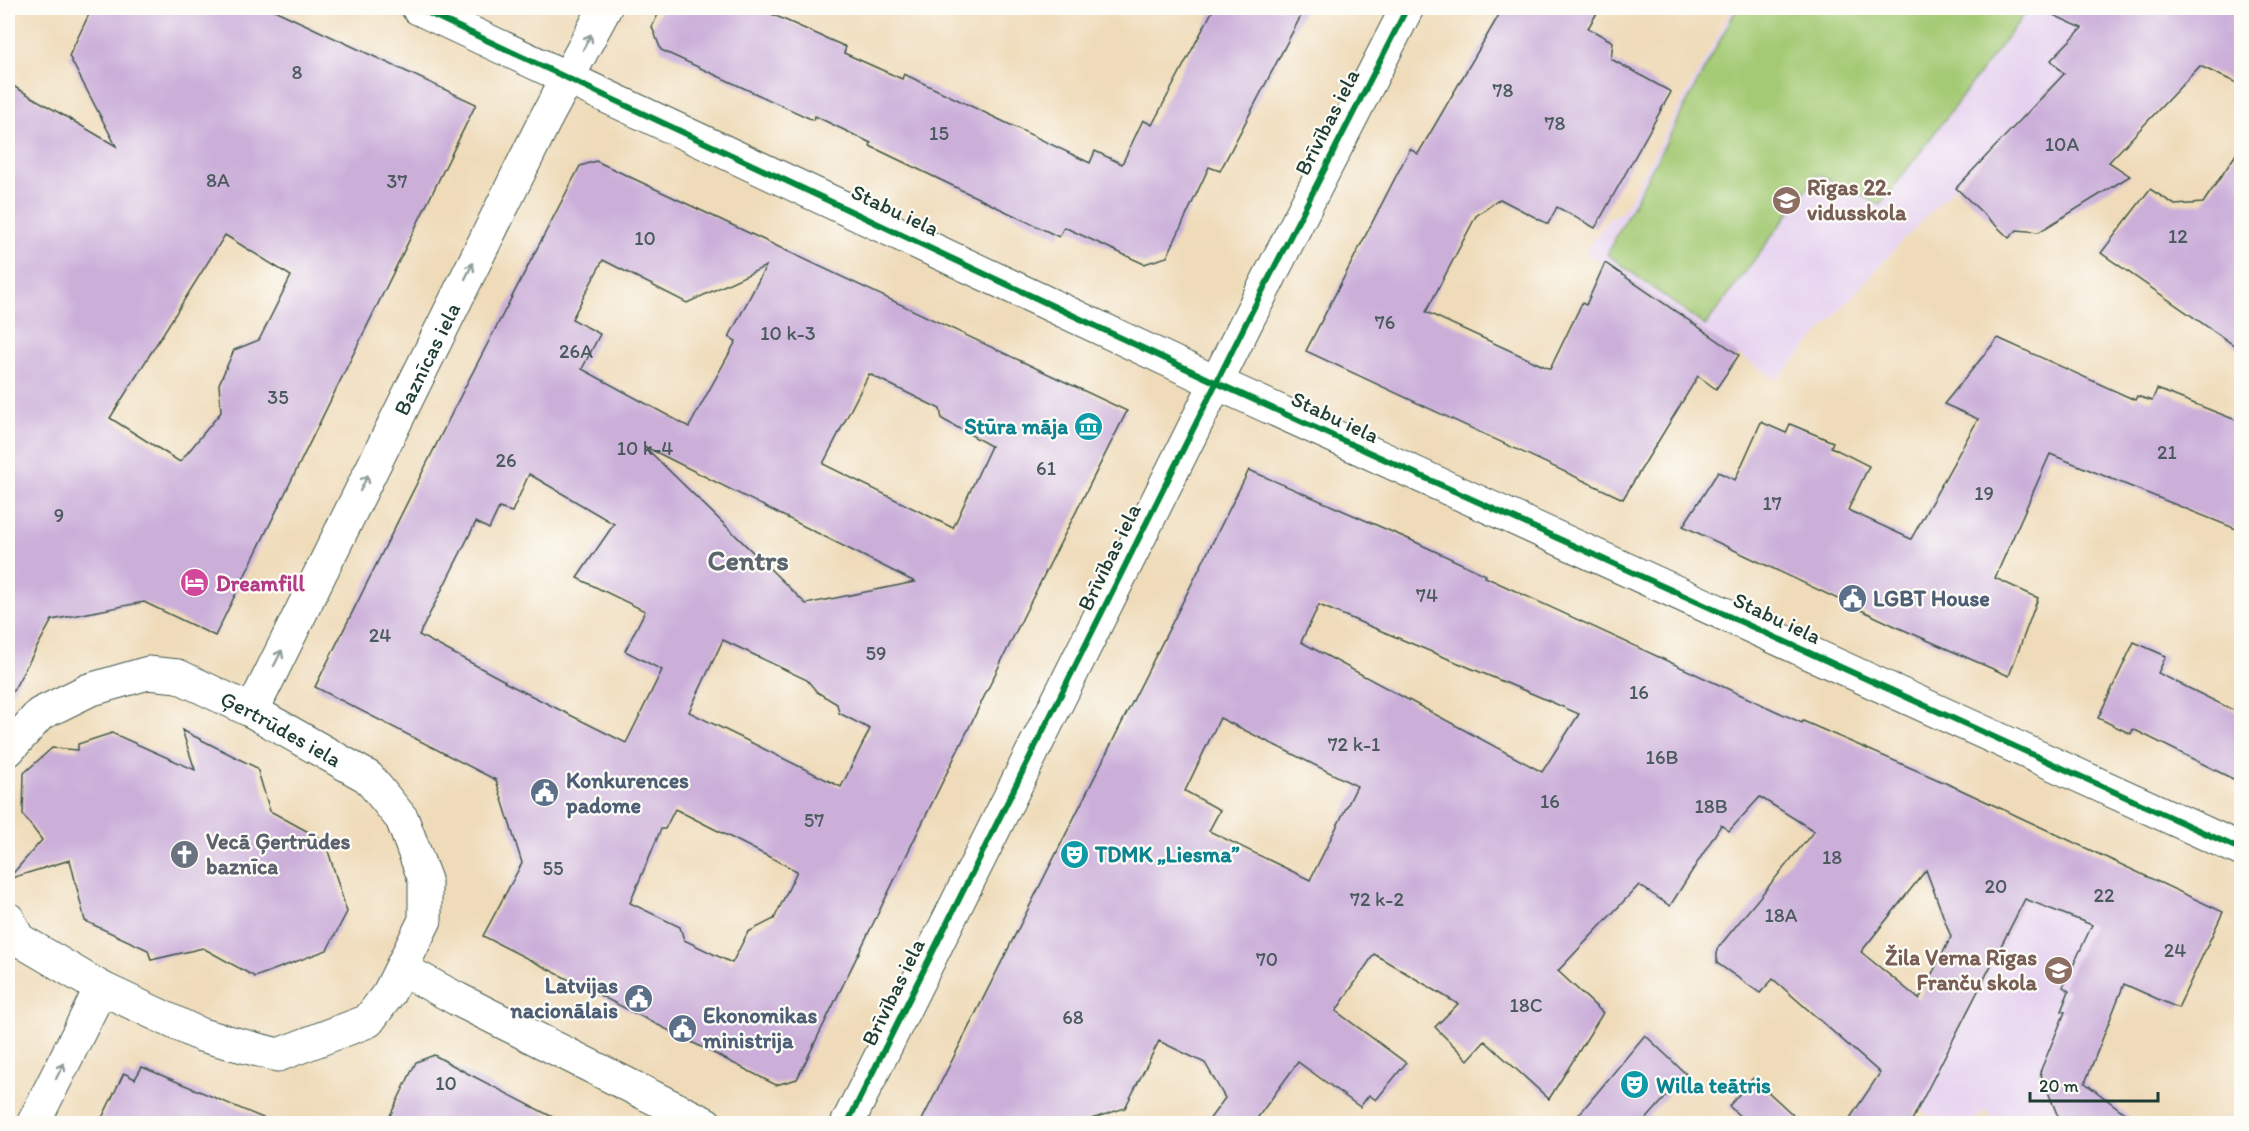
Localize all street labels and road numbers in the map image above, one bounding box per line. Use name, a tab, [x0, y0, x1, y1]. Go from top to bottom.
street label: Brīvības iela	[1289, 64, 1366, 180]
street label: Stabu iela	[847, 178, 943, 242]
street label: Baznīcas iela	[387, 298, 466, 420]
street label: Stabu iela	[1287, 385, 1383, 449]
street label: Brīvības iela	[1071, 498, 1147, 615]
street label: Stabu iela	[1729, 586, 1825, 650]
street label: Ģertrūdes iela	[216, 685, 346, 773]
street label: Brīvības iela	[855, 933, 931, 1050]

